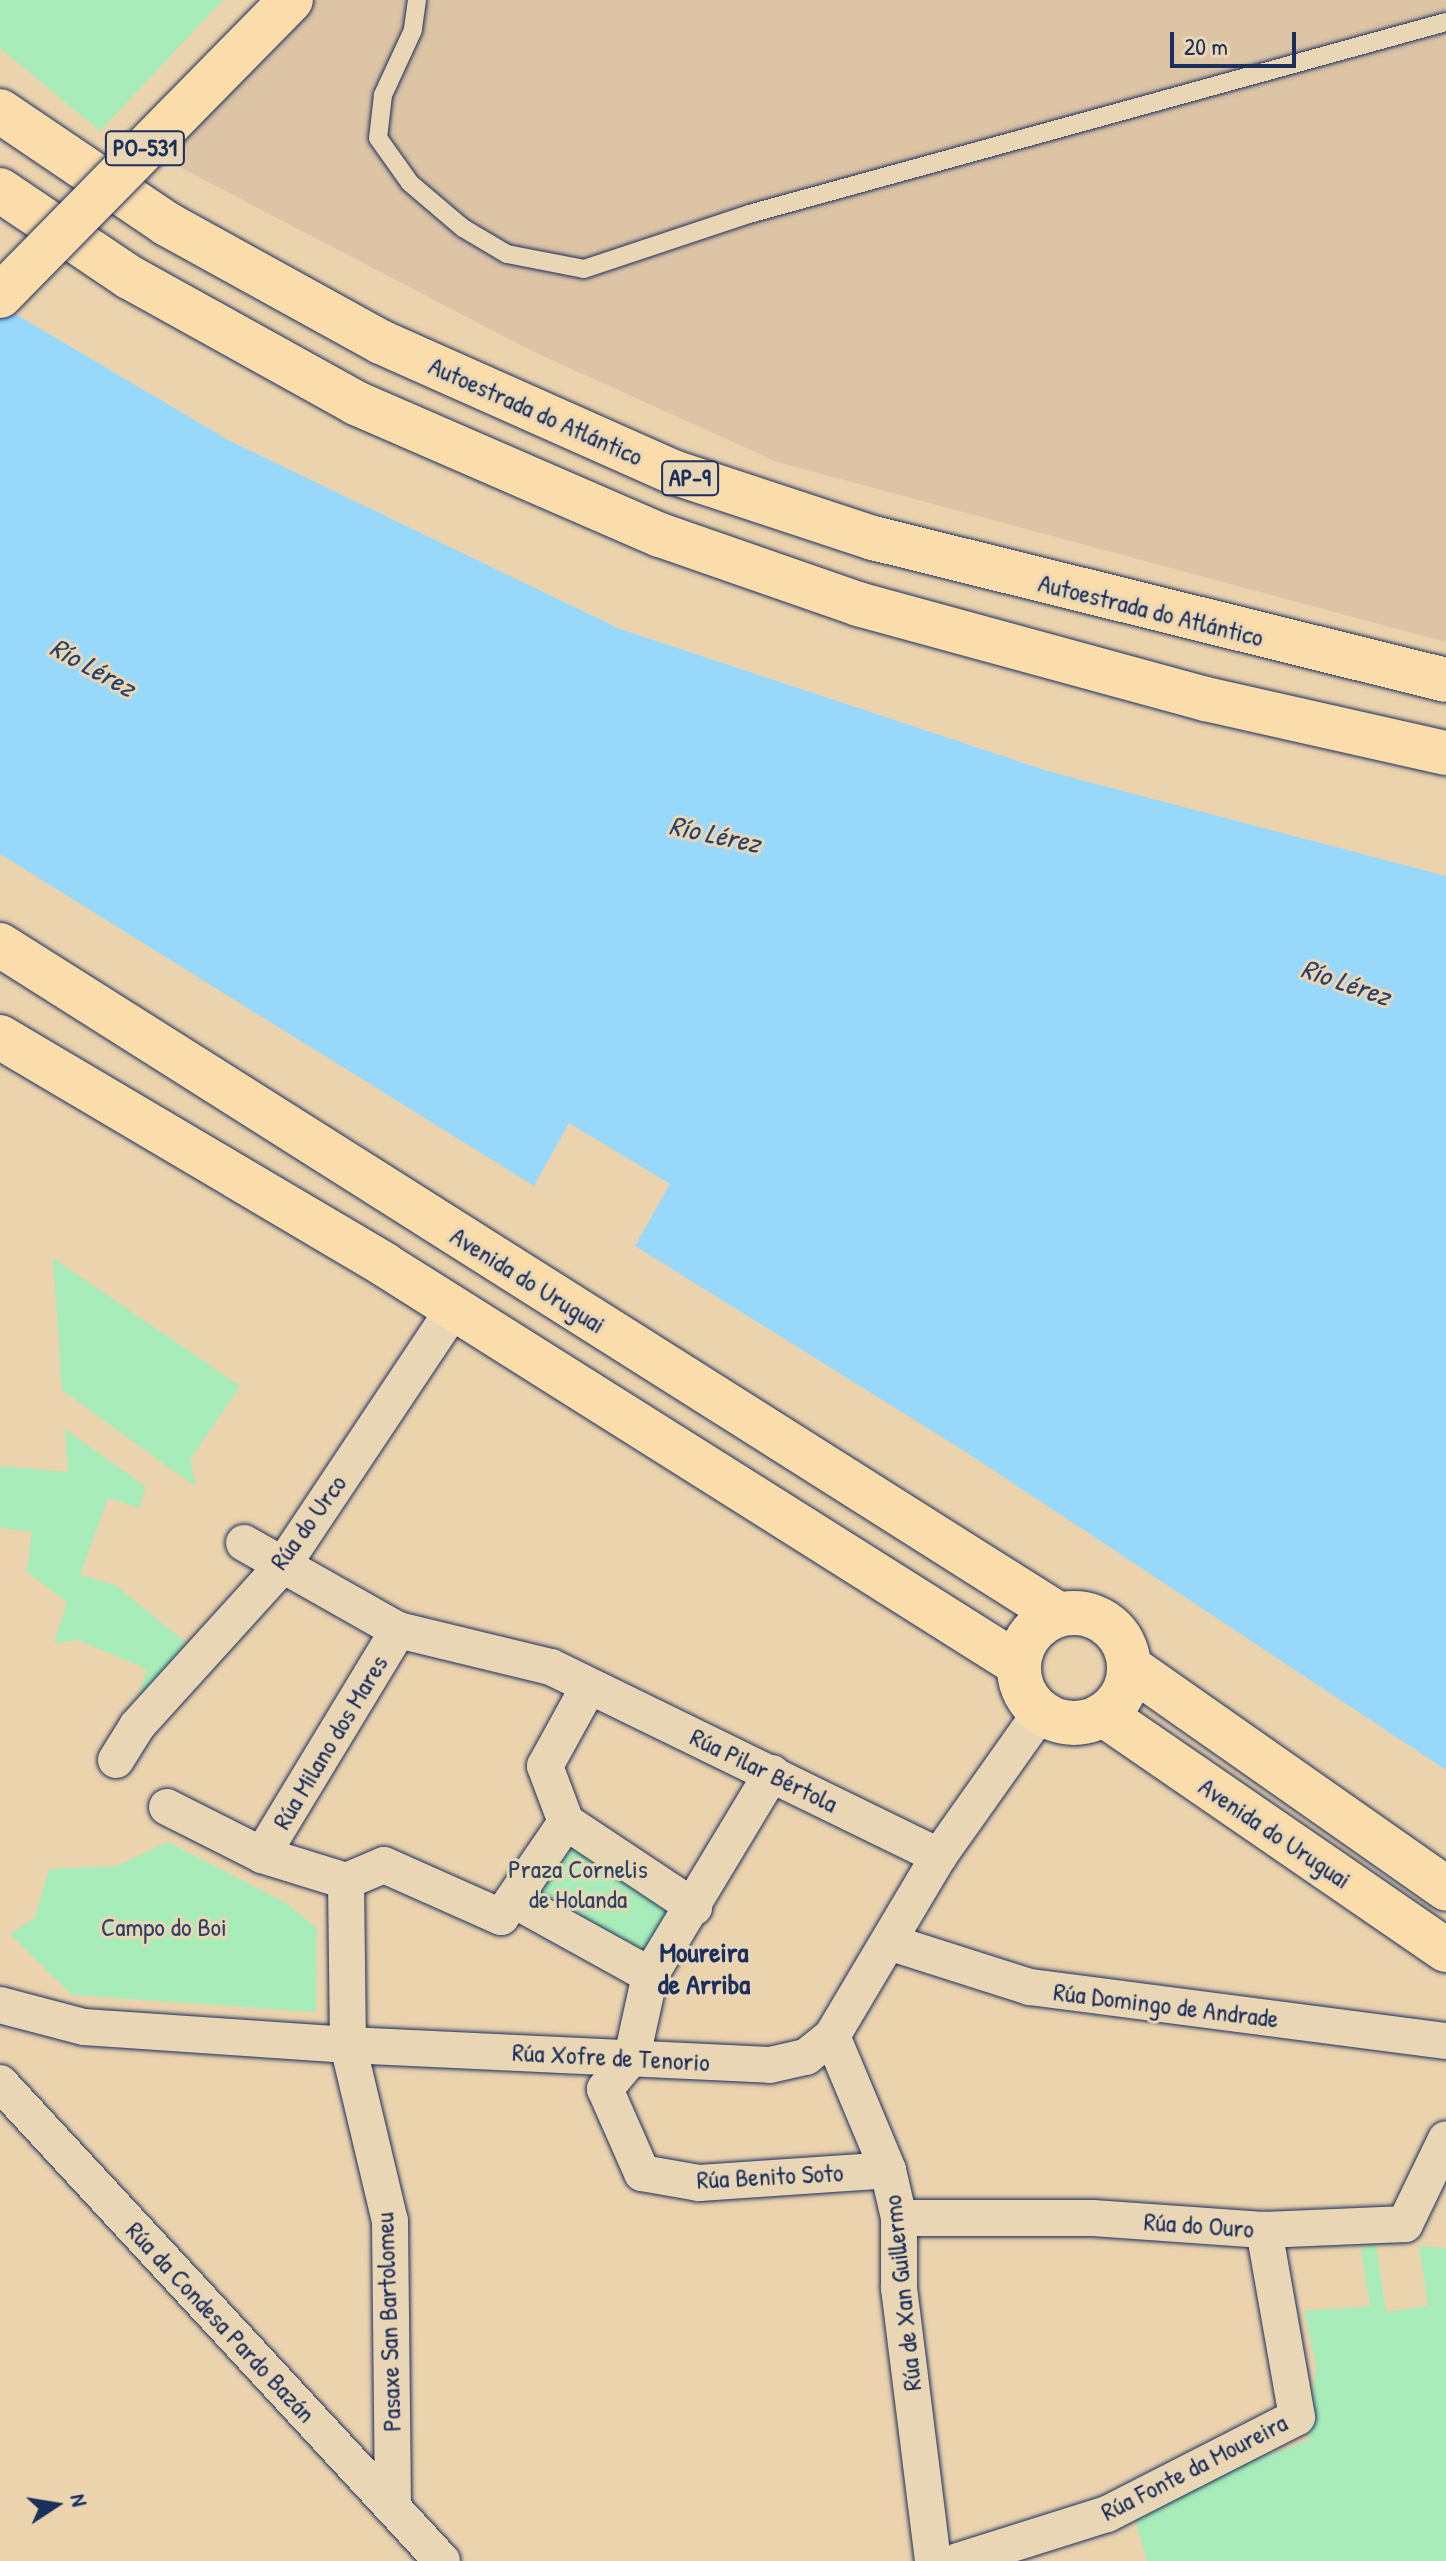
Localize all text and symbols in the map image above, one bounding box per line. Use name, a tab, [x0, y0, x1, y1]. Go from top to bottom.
scale bar	[1174, 16, 1300, 66]
text: 20 m	[1184, 30, 1228, 62]
road number: PO-531	[103, 128, 187, 168]
street label: Autoestrada do Atlántico	[424, 350, 648, 472]
road number: AP-9	[660, 458, 720, 498]
street label: Autoestrada do Atlántico	[1035, 567, 1267, 653]
water label: Río Lérez	[45, 630, 141, 704]
water label: Río Lérez	[666, 808, 764, 860]
water label: Río Lérez	[1297, 951, 1395, 1013]
street label: Avenida do Uruguai	[445, 1220, 611, 1340]
street label: Rúa do Urco	[263, 1468, 353, 1576]
street label: Rúa Milano dos Mares	[266, 1649, 394, 1835]
street label: Rúa Pilar Bértola	[685, 1721, 843, 1819]
street label: Avenida do Uruguai	[1193, 1771, 1357, 1895]
park label: Praza Cornelis de Holanda	[508, 1853, 648, 1914]
park label: Campo do Boi	[101, 1911, 227, 1943]
district label: Moureira de Arriba	[658, 1935, 750, 2001]
street label: Rúa Domingo de Andrade	[1052, 1976, 1280, 2034]
street label: Rúa Xofre de Tenorio	[511, 2036, 711, 2078]
street label: Rúa Benito Soto	[696, 2157, 844, 2195]
street label: Rúa de Xan Guillermo	[876, 2193, 928, 2393]
street label: Rúa do Ouro	[1143, 2206, 1255, 2244]
street label: Pasaxe San Bartolomeu	[369, 2212, 407, 2432]
street label: Rúa da Condesa Pardo Bazán	[120, 2215, 322, 2429]
street label: Rúa Fonte da Moureira	[1096, 2407, 1292, 2527]
north arrow	[16, 2465, 96, 2545]
text: N	[64, 2491, 95, 2509]

